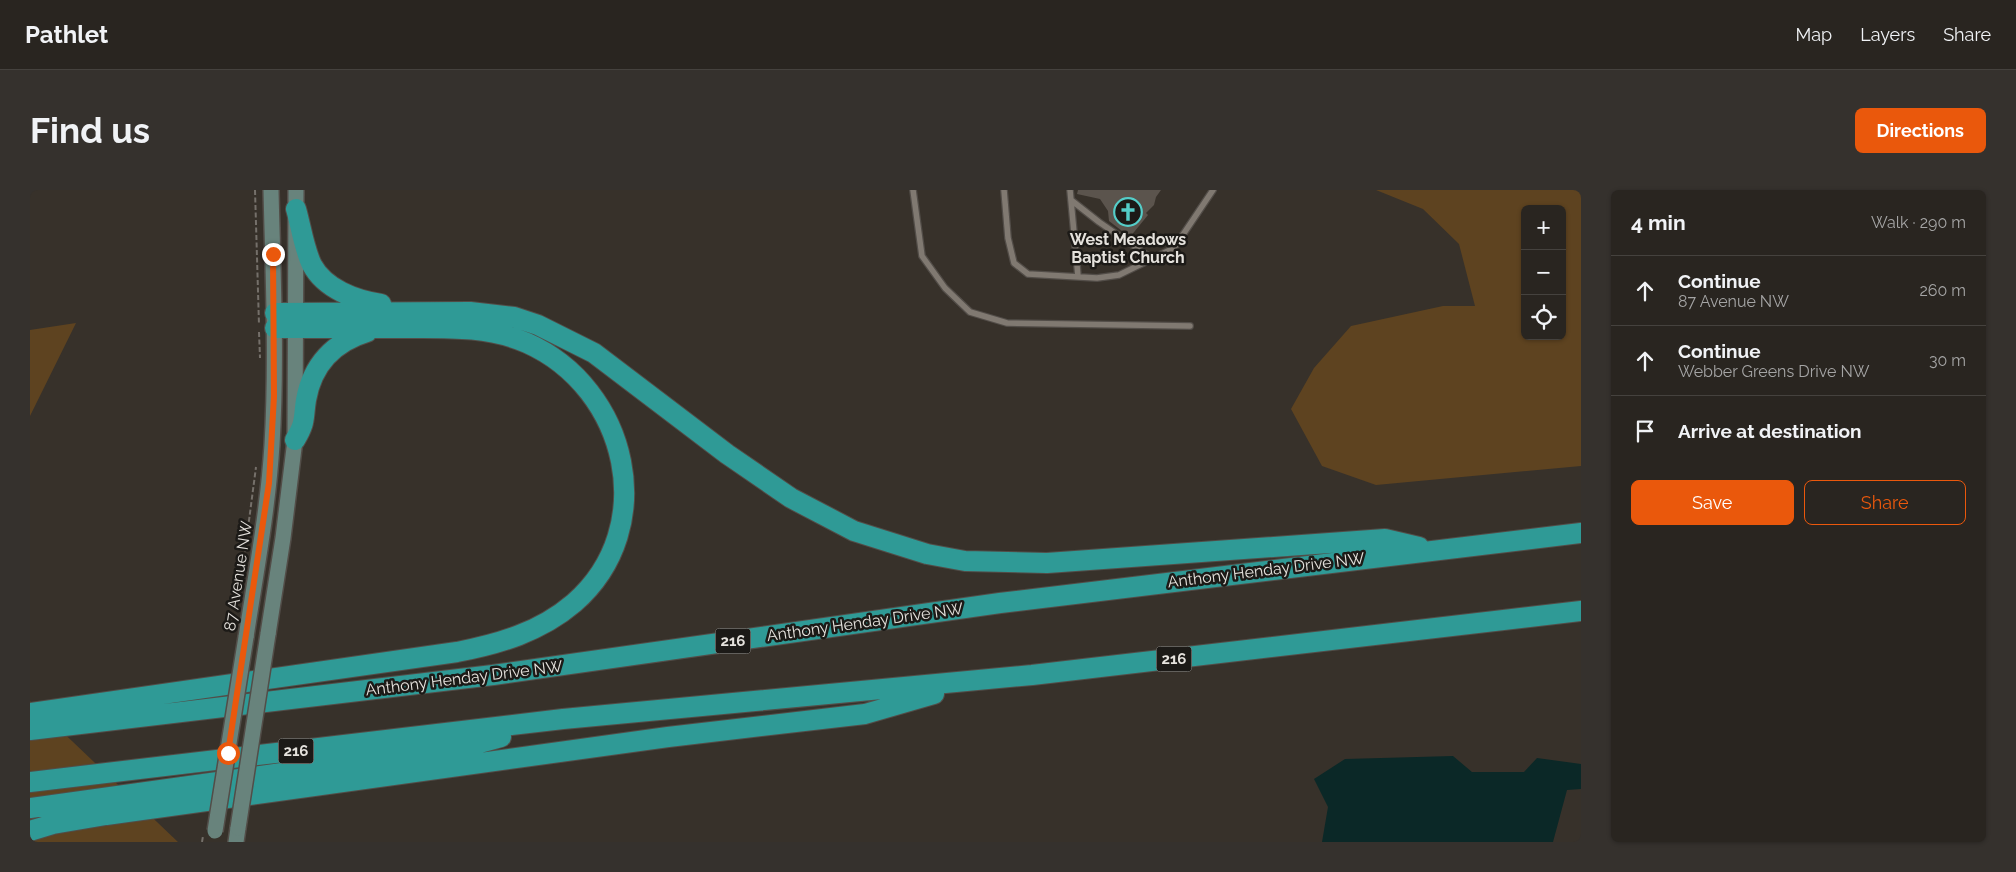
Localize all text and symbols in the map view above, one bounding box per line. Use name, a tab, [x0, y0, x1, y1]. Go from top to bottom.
text: Pathlet	[25, 20, 108, 49]
text: Map	[1796, 24, 1832, 45]
text: Layers	[1860, 24, 1915, 45]
text: Share	[1943, 24, 1991, 45]
button: Directions	[1855, 108, 1986, 153]
text: Find us	[30, 110, 150, 151]
church icon: West Meadows Baptist Church	[1113, 197, 1143, 227]
map controls	[1521, 205, 1566, 340]
button: +	[1521, 205, 1566, 250]
text: 4 min	[1631, 210, 1686, 235]
text: Walk · 290 m	[1871, 213, 1966, 232]
place label: West Meadows Baptist Church	[1070, 230, 1186, 267]
route end	[262, 243, 285, 266]
button: −	[1521, 250, 1566, 295]
text: Continue	[1678, 270, 1761, 292]
icon: ahead	[1631, 277, 1659, 305]
text: 260 m	[1919, 281, 1966, 300]
text: 87 Avenue NW	[1678, 292, 1789, 311]
button: locate	[1521, 295, 1566, 340]
text: Continue	[1678, 340, 1761, 362]
icon: ahead	[1631, 347, 1659, 375]
text: 30 m	[1929, 351, 1966, 370]
text: Webber Greens Drive NW	[1678, 362, 1870, 381]
icon: arrive	[1631, 417, 1659, 445]
text: Arrive at destination	[1678, 420, 1862, 442]
button: Save	[1631, 480, 1794, 525]
button: Share	[1804, 480, 1966, 525]
street label: 87 Avenue NW	[220, 519, 256, 632]
street label: Anthony Henday Drive NW	[1166, 548, 1366, 592]
street label: Anthony Henday Drive NW	[766, 599, 965, 645]
road number: 216	[716, 628, 750, 654]
road number: 216	[1156, 646, 1192, 672]
street label: Anthony Henday Drive NW	[364, 656, 564, 700]
road number: 216	[278, 738, 314, 764]
route start	[217, 742, 240, 765]

